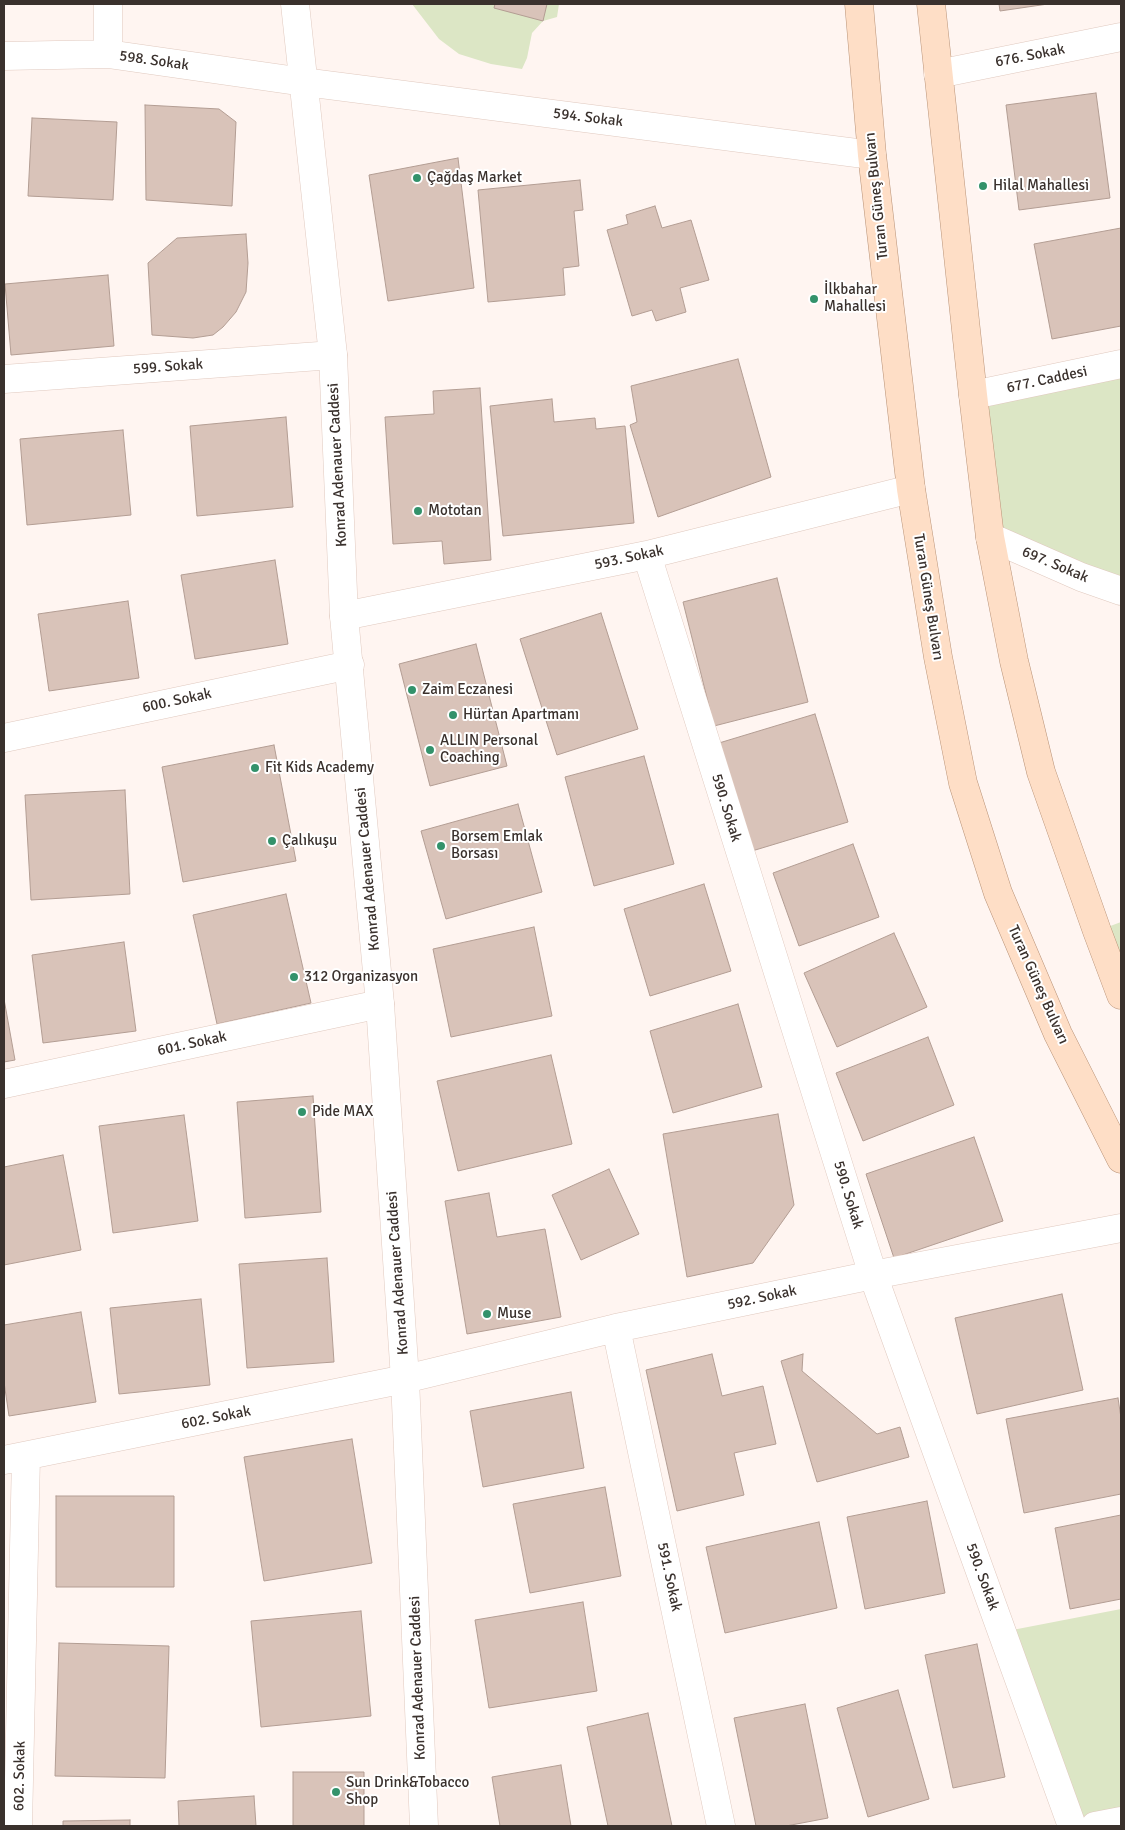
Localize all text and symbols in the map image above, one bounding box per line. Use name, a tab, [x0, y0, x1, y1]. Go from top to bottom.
street label: 676. Sokak	[994, 40, 1066, 72]
street label: 598. Sokak	[118, 47, 190, 75]
street label: 594. Sokak	[552, 105, 624, 131]
street label: Turan Güneş Bulvarı	[861, 131, 893, 261]
place label: Çağdaş Market	[427, 169, 522, 187]
marker: Çağdaş Market	[411, 172, 423, 184]
place label: Hilal Mahallesi	[993, 177, 1089, 195]
marker: Hilal Mahallesi	[977, 180, 989, 192]
place label: İlkbahar Mahallesi	[824, 281, 886, 316]
marker: İlkbahar Mahallesi	[808, 293, 820, 305]
street label: 599. Sokak	[132, 356, 204, 378]
street label: 677. Caddesi	[1005, 363, 1089, 397]
street label: Konrad Adenauer Caddesi	[325, 383, 351, 547]
place label: Mototan	[428, 502, 482, 520]
marker: Mototan	[412, 505, 424, 517]
street label: Turan Güneş Bulvarı	[909, 532, 947, 662]
street label: 593. Sokak	[593, 542, 665, 574]
street label: 697. Sokak	[1019, 543, 1091, 587]
place label: Zaim Eczanesi	[422, 681, 513, 699]
marker: Zaim Eczanesi	[406, 684, 418, 696]
street label: 600. Sokak	[141, 685, 213, 717]
place label: Hürtan Apartmanı	[463, 706, 579, 724]
marker: Hürtan Apartmanı	[447, 709, 459, 721]
place label: ALLIN Personal Coaching	[440, 732, 538, 767]
marker: ALLIN Personal Coaching	[424, 744, 436, 756]
place label: Fit Kids Academy	[265, 759, 374, 777]
marker: Fit Kids Academy	[249, 762, 261, 774]
street label: 590. Sokak	[707, 772, 745, 844]
street label: Konrad Adenauer Caddesi	[352, 786, 384, 952]
place label: Borsem Emlak Borsası	[451, 828, 543, 863]
place label: Çalıkuşu	[282, 832, 337, 850]
marker: Çalıkuşu	[266, 835, 278, 847]
marker: Borsem Emlak Borsası	[435, 840, 447, 852]
street label: Turan Güneş Bulvarı	[1004, 923, 1072, 1047]
place label: 312 Organizasyon	[304, 968, 418, 986]
marker: 312 Organizasyon	[288, 971, 300, 983]
street label: 601. Sokak	[156, 1028, 228, 1060]
place label: Pide MAX	[312, 1103, 373, 1121]
marker: Pide MAX	[296, 1106, 308, 1118]
street label: 590. Sokak	[829, 1159, 867, 1231]
street label: Konrad Adenauer Caddesi	[383, 1190, 413, 1356]
street label: 592. Sokak	[726, 1282, 798, 1314]
place label: Muse	[497, 1305, 531, 1323]
marker: Muse	[481, 1308, 493, 1320]
street label: 602. Sokak	[180, 1402, 252, 1434]
street label: 591. Sokak	[653, 1541, 685, 1613]
street label: 590. Sokak	[962, 1541, 1002, 1613]
street label: Konrad Adenauer Caddesi	[406, 1596, 430, 1760]
street label: 602. Sokak	[10, 1741, 30, 1811]
place label: Sun Drink&Tobacco Shop	[346, 1774, 469, 1809]
marker: Sun Drink&Tobacco Shop	[330, 1786, 342, 1798]

